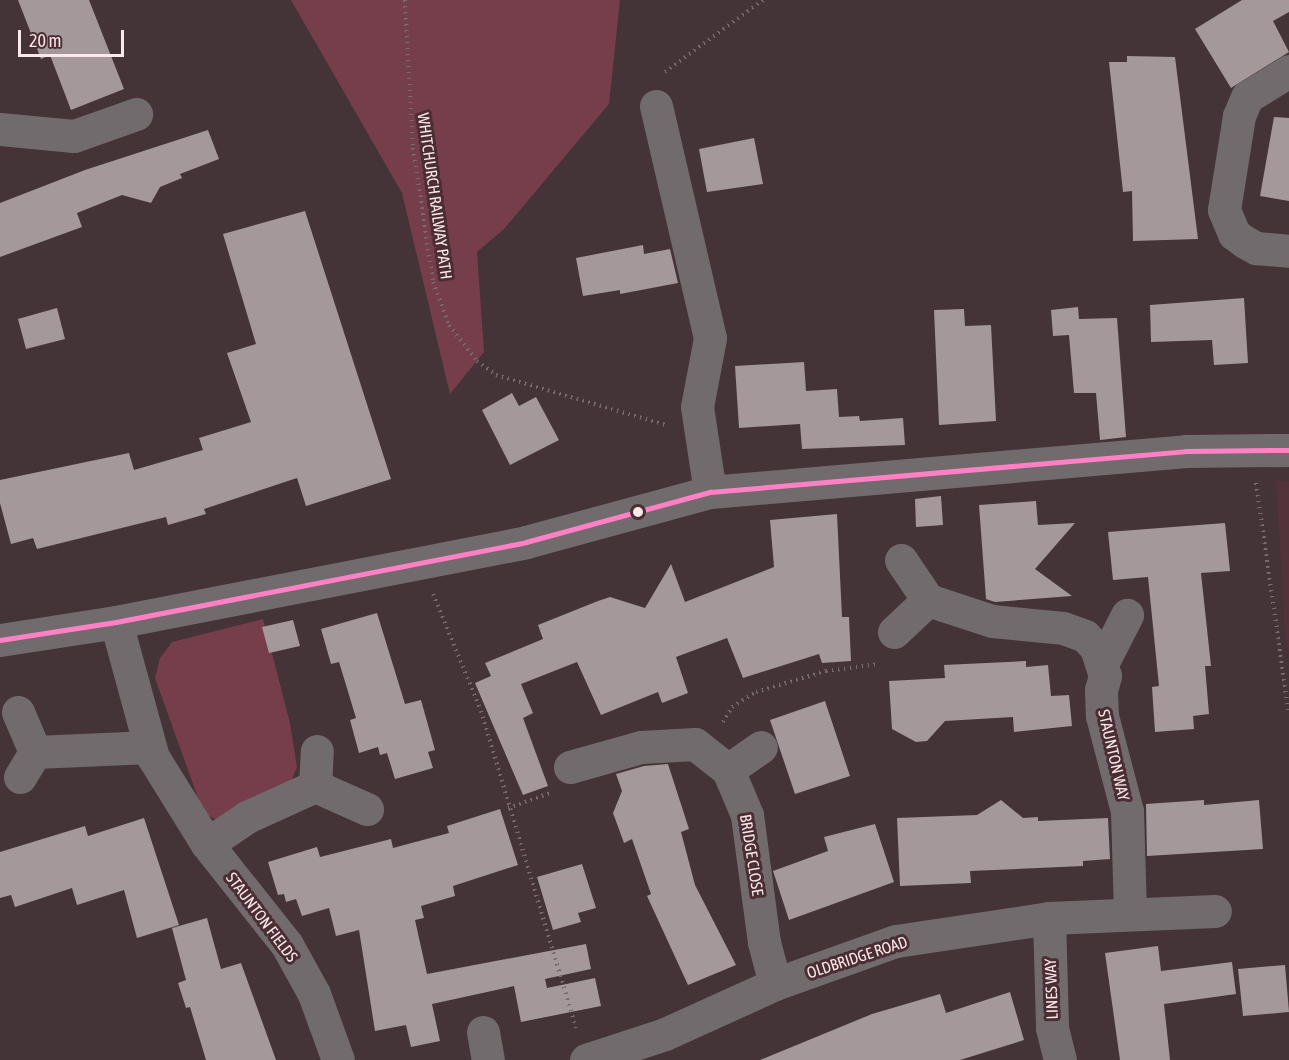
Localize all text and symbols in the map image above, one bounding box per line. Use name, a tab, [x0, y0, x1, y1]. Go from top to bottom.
scale bar	[21, 18, 128, 56]
text: 20 m	[29, 30, 61, 51]
street label: WHITCHURCH RAILWAY PATH	[414, 112, 456, 280]
unlabelled marker	[632, 506, 644, 518]
street label: STAUNTON WAY	[1094, 708, 1134, 802]
street label: BRIDGE CLOSE	[736, 813, 768, 897]
street label: STAUNTON FIELDS	[222, 869, 302, 965]
street label: OLDBRIDGE ROAD	[804, 932, 910, 982]
street label: LINES WAY	[1040, 958, 1062, 1020]

